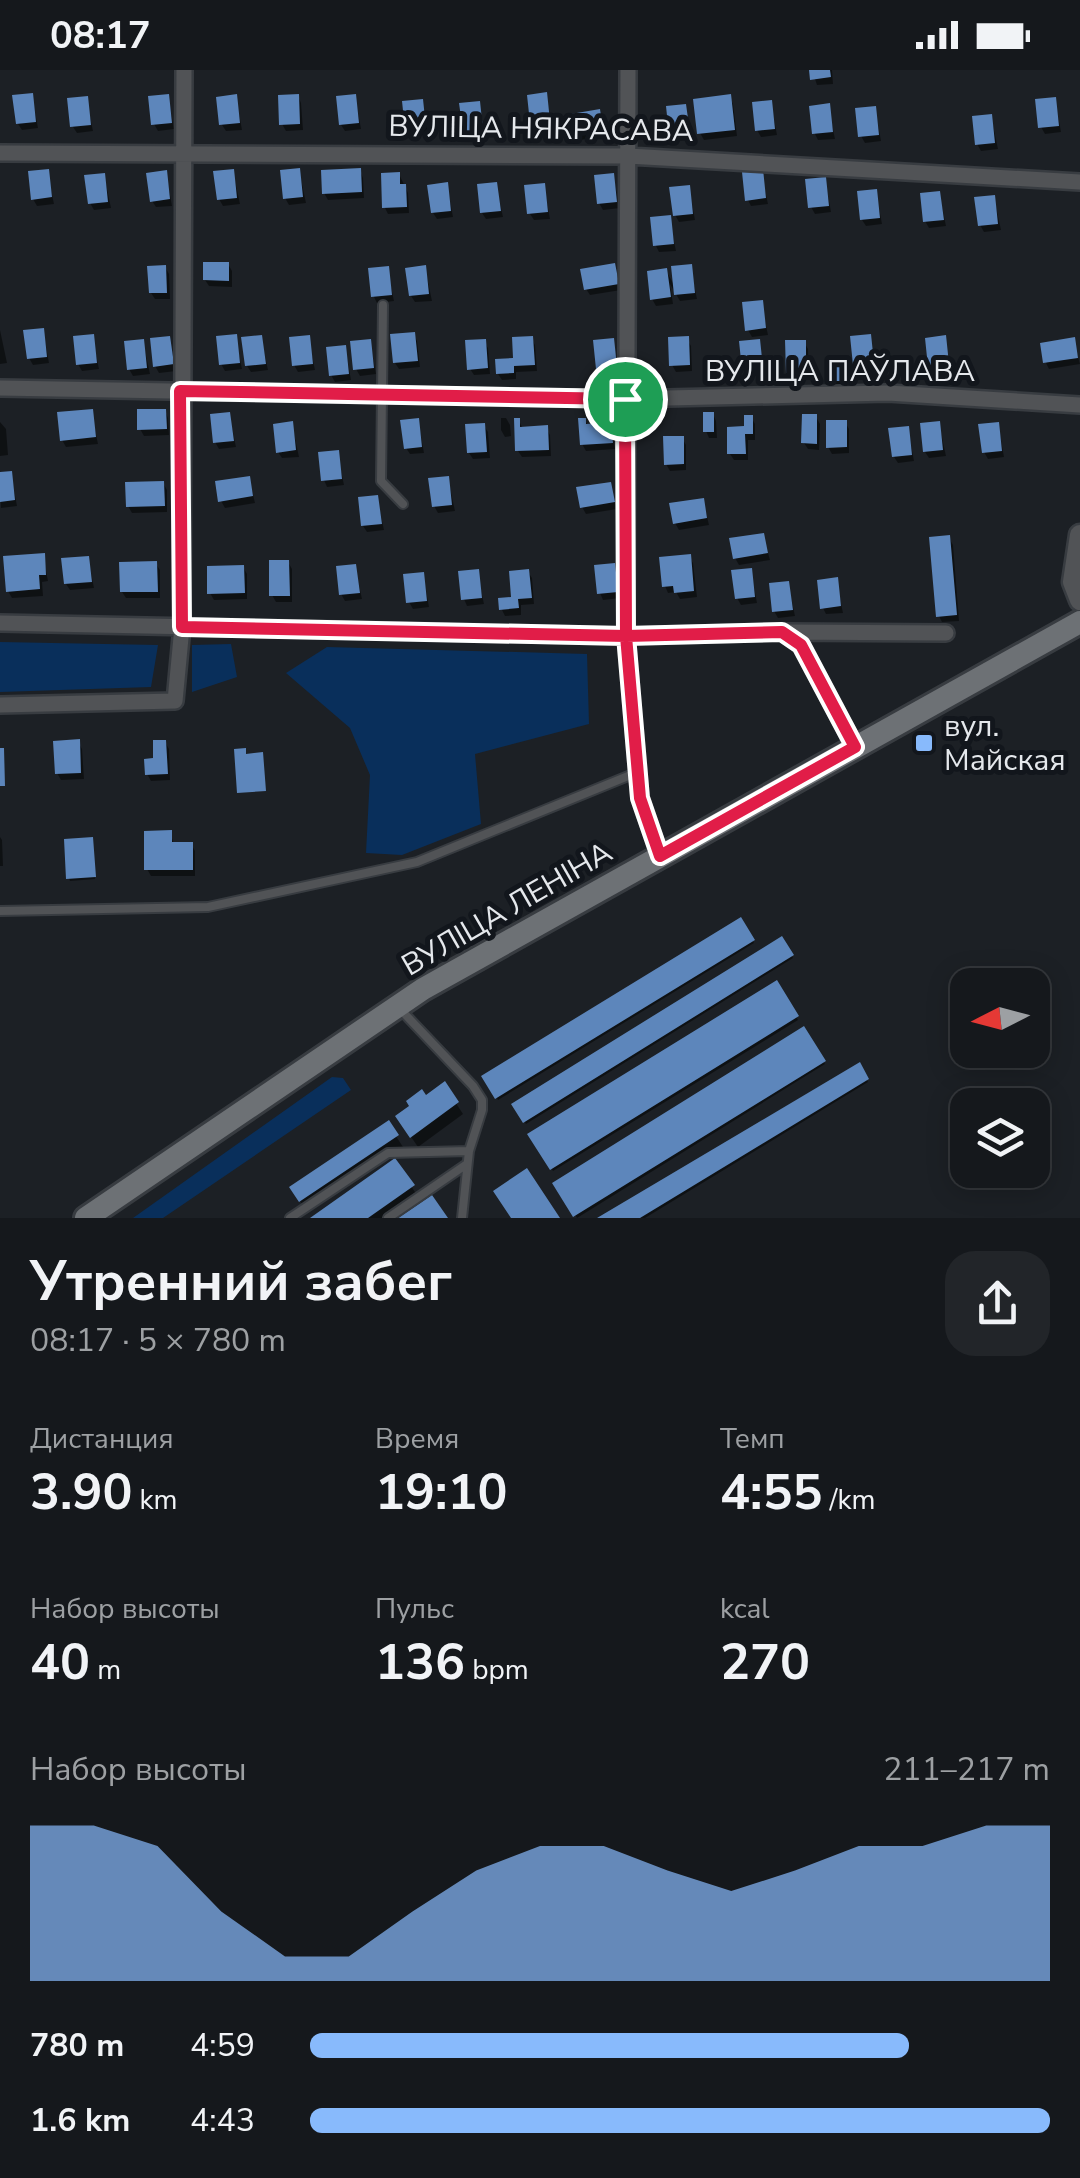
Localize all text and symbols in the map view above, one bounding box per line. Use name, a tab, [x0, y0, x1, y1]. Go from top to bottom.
text: 08:17	[50, 10, 151, 61]
street label: ВУЛІЦА НЯКРАСАВА	[388, 106, 694, 152]
street label: ВУЛІЦА ПАЎЛАВА	[705, 351, 975, 392]
pin	[583, 357, 668, 442]
icon: arrive	[598, 372, 653, 427]
place label: вул. Майская	[944, 706, 1066, 781]
marker: вул. Майская	[913, 732, 935, 754]
street label: ВУЛІЦА ЛЕНІНА	[394, 832, 620, 986]
north arrow	[950, 968, 1050, 1068]
map controls	[950, 968, 1050, 1188]
button: layers	[950, 1088, 1050, 1188]
text: Утренний забег	[30, 1244, 452, 1319]
button: share	[945, 1251, 1050, 1356]
text: 08:17 · 5 × 780 m	[30, 1319, 286, 1362]
text: Дистанция	[30, 1420, 174, 1458]
text: Время	[375, 1420, 459, 1458]
text: Темп	[720, 1420, 785, 1458]
text: 3.90	[30, 1458, 132, 1527]
text: 19:10	[375, 1458, 507, 1527]
text: 4:55	[720, 1458, 822, 1527]
text: km	[132, 1481, 178, 1519]
text: /km	[822, 1481, 875, 1519]
text: Набор высоты	[30, 1590, 220, 1628]
text: Пульс	[375, 1590, 454, 1628]
text: kcal	[720, 1590, 770, 1628]
text: 40	[30, 1628, 90, 1697]
text: 136	[375, 1628, 465, 1697]
text: 270	[720, 1628, 810, 1697]
text: m	[90, 1651, 121, 1689]
text: bpm	[465, 1651, 529, 1689]
text: Набор высоты	[30, 1748, 247, 1791]
text: 211–217 m	[883, 1748, 1050, 1791]
text: 780 m	[30, 2024, 124, 2067]
text: 4:59	[190, 2024, 255, 2067]
text: 1.6 km	[30, 2099, 130, 2142]
text: 4:43	[190, 2099, 255, 2142]

